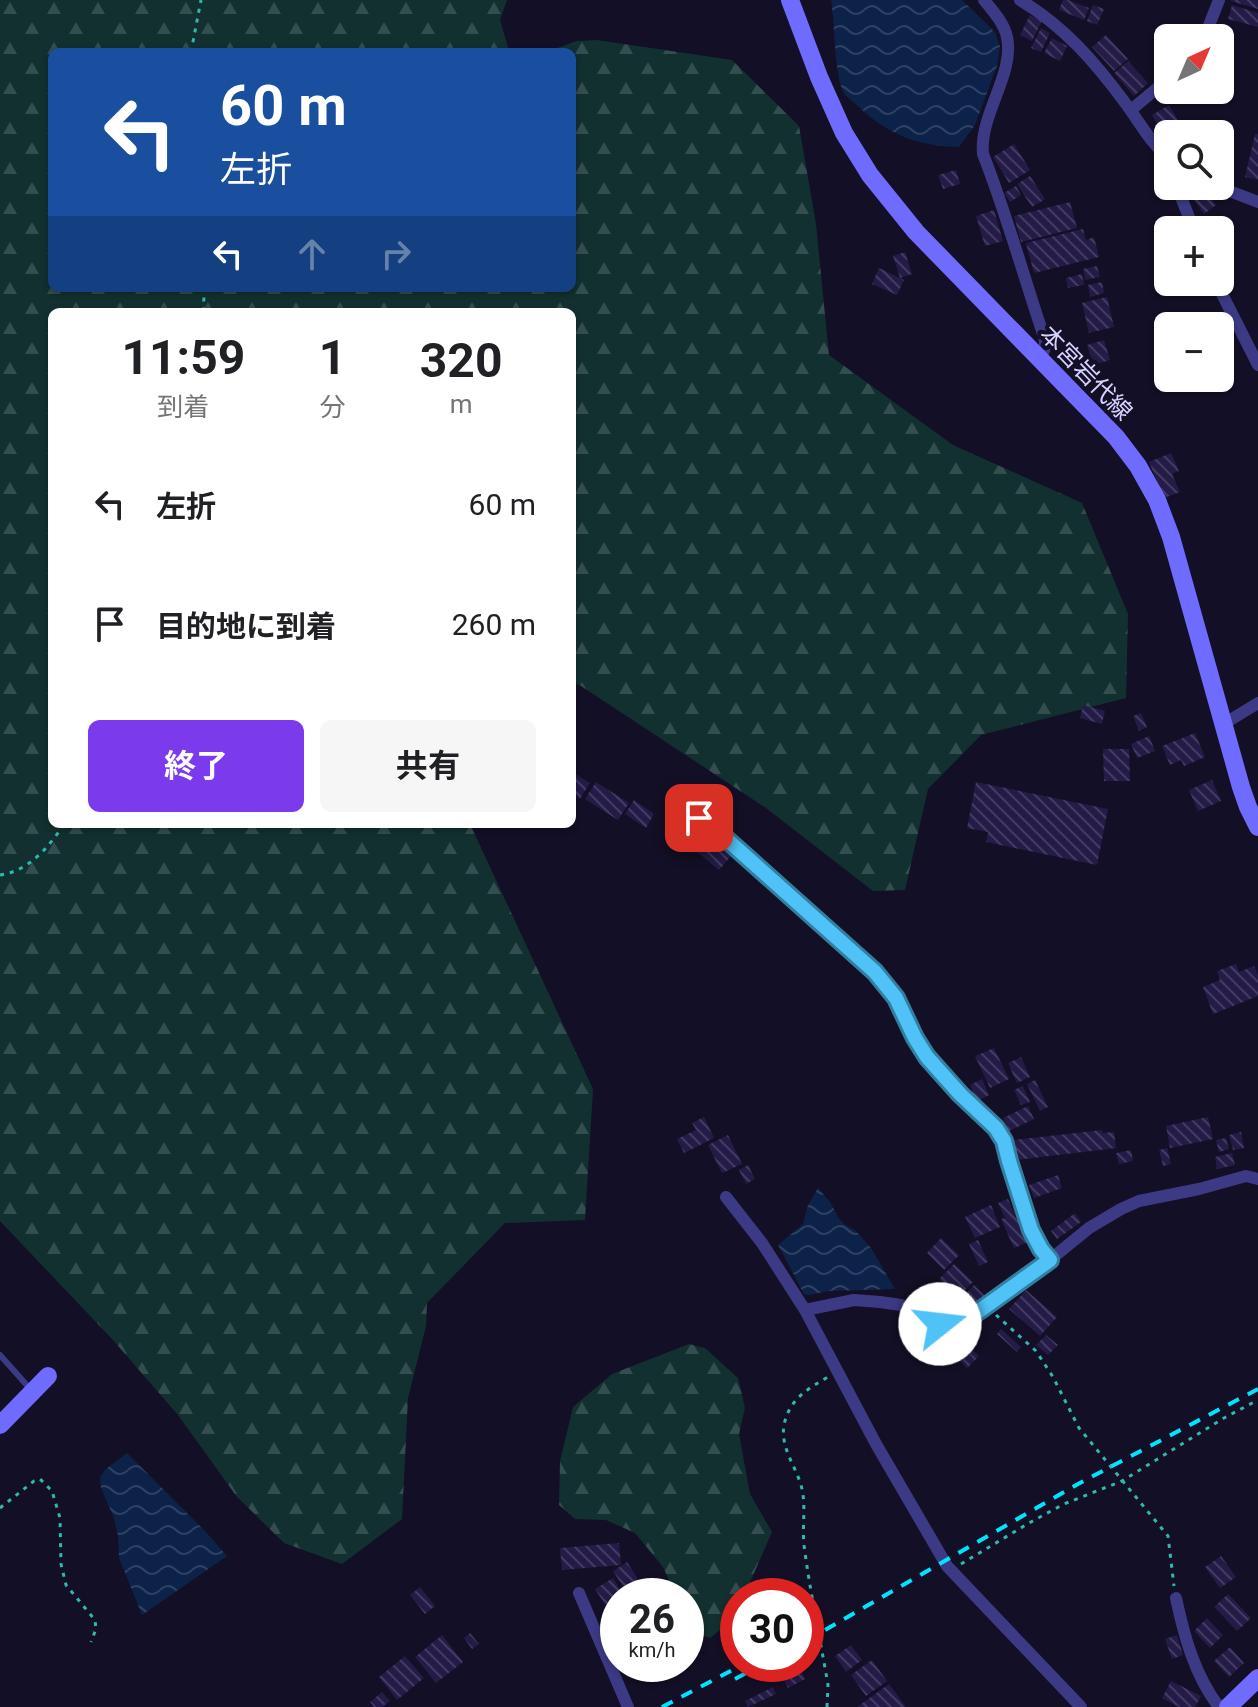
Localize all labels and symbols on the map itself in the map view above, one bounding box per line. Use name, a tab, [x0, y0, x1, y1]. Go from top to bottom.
north arrow	[1154, 24, 1234, 104]
street label: 本宮岩代線	[1034, 320, 1138, 426]
pin	[665, 784, 733, 852]
position arrow	[898, 1282, 982, 1366]
speed limit sign: 30	[720, 1578, 824, 1682]

